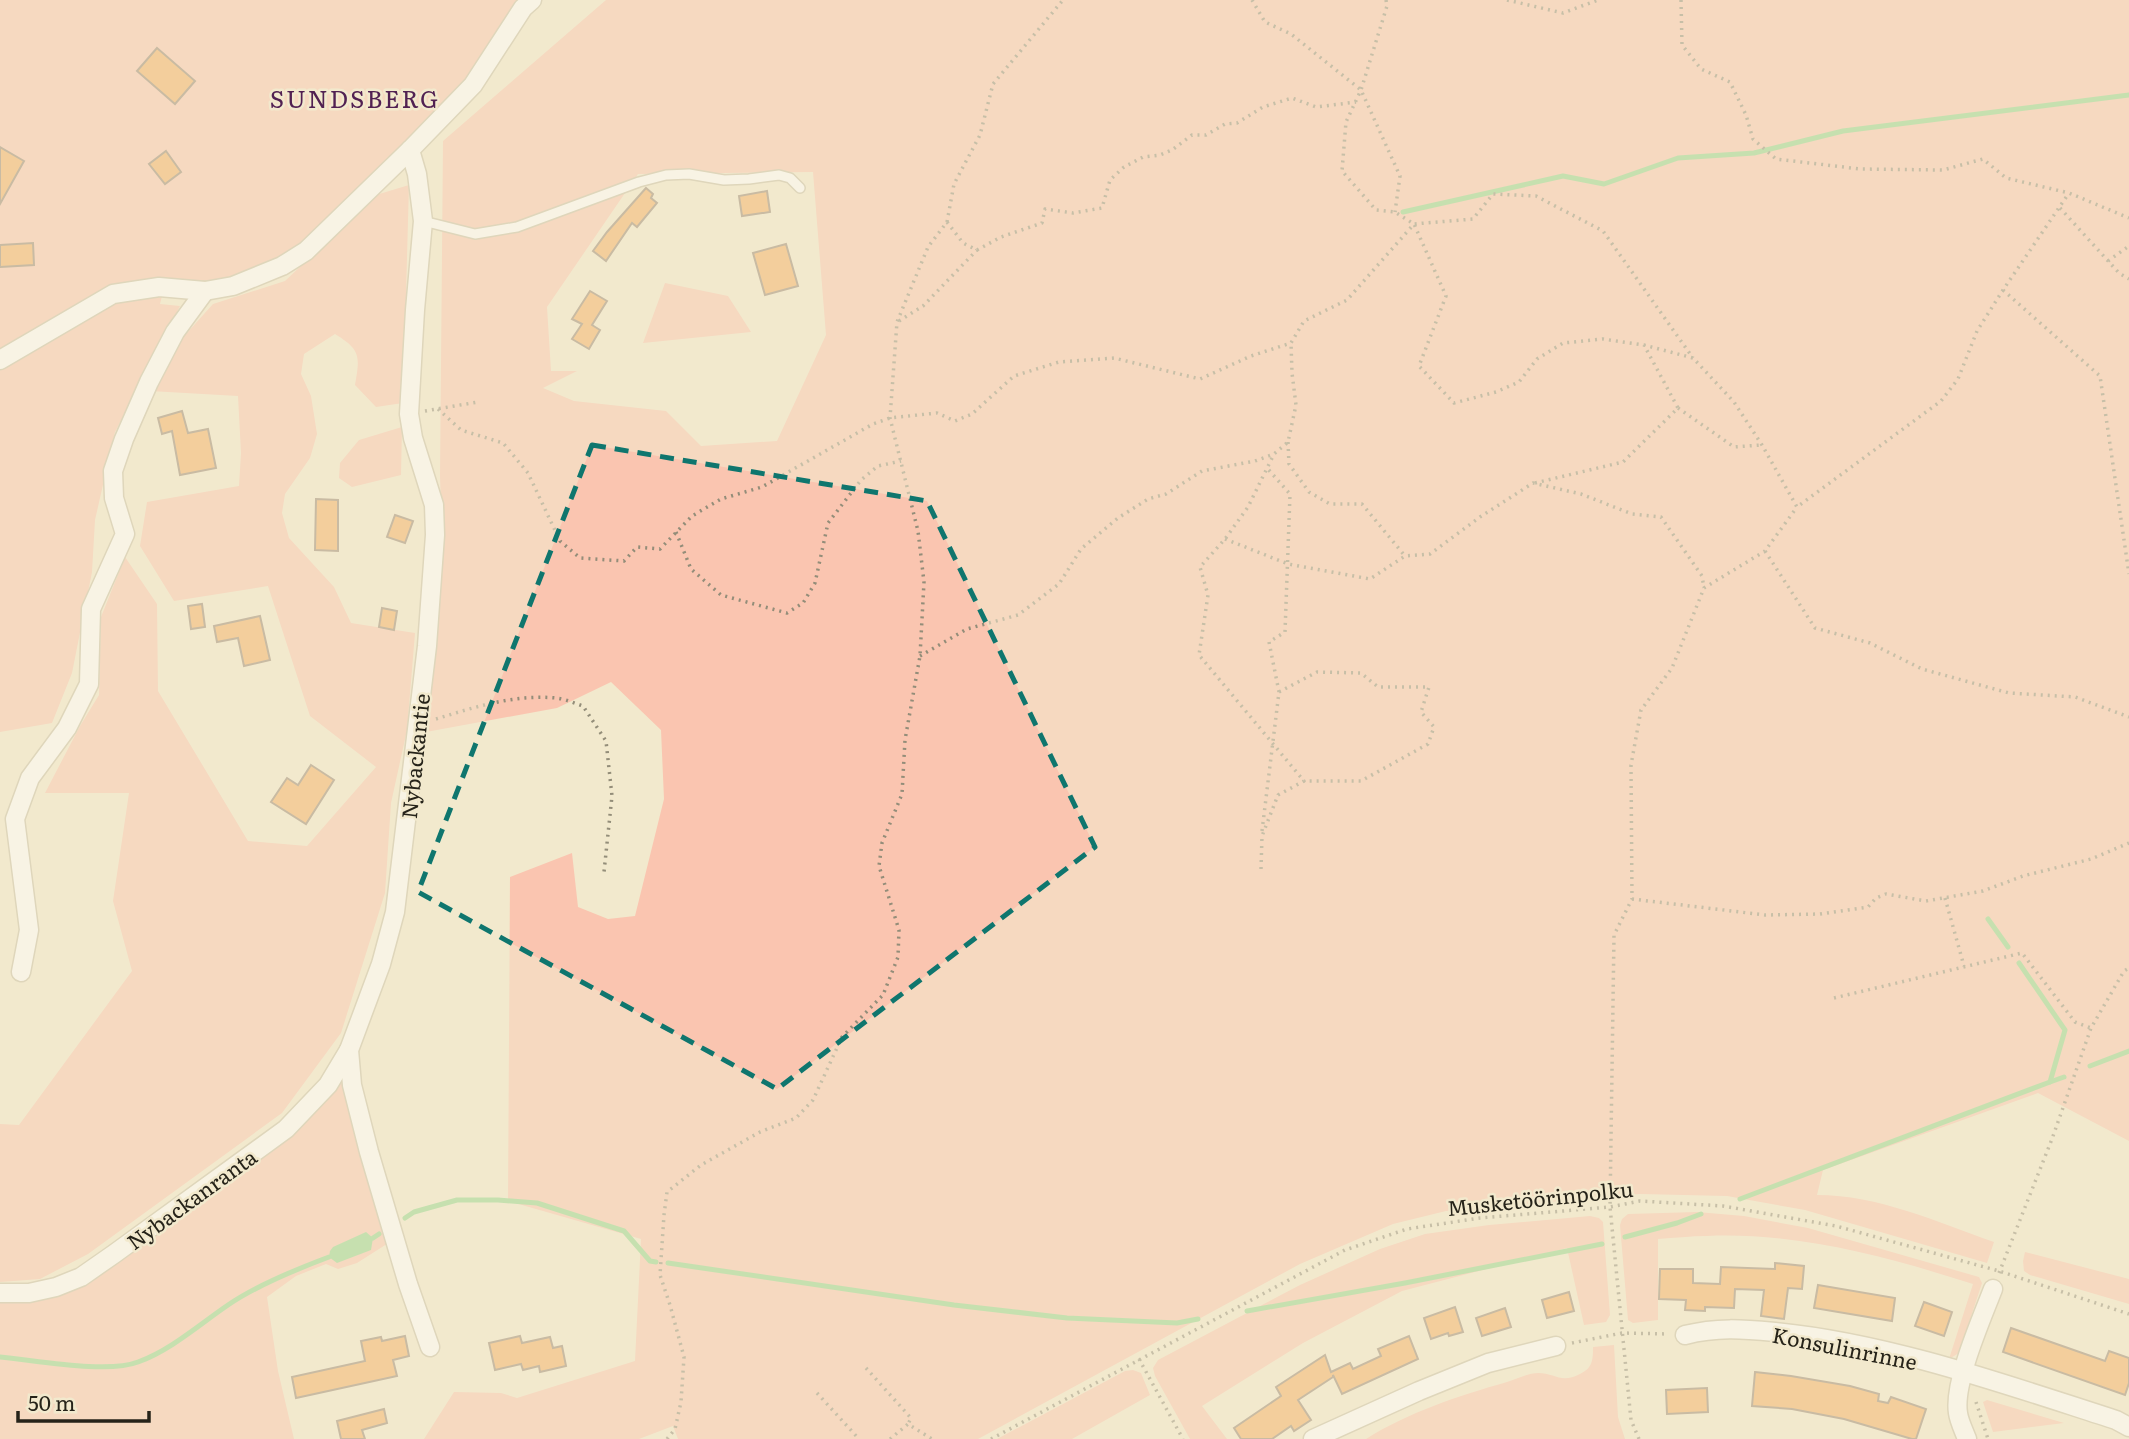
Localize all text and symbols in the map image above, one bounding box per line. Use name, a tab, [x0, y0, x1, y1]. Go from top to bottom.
district label: SUNDSBERG	[270, 80, 440, 115]
street label: Nybackantie	[392, 692, 436, 820]
street label: Nybackanranta	[120, 1140, 263, 1256]
street label: Musketöörinpolku	[1445, 1172, 1635, 1222]
street label: Konsulinrinne	[1770, 1318, 1920, 1376]
scale bar	[18, 1380, 149, 1424]
text: 50 m	[28, 1386, 75, 1417]

